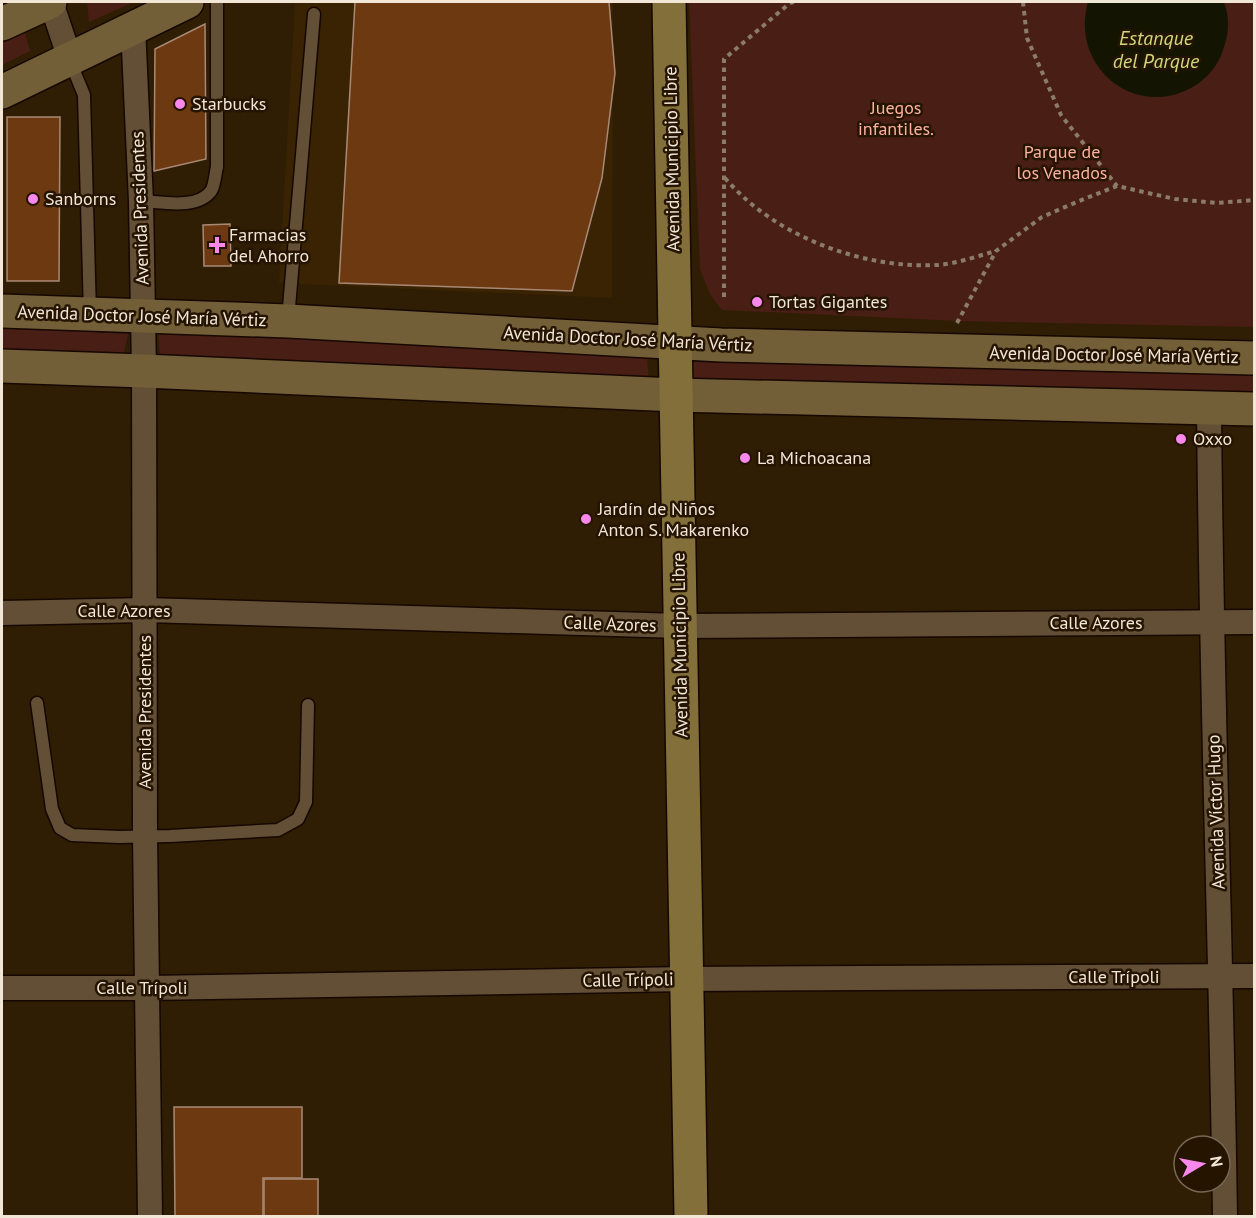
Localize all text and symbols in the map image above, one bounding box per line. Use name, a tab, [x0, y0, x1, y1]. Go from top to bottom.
water label: Estanque del Parque	[1113, 25, 1200, 74]
street label: Avenida Municipio Libre	[658, 66, 685, 252]
place label: Starbucks	[192, 92, 266, 115]
park label: Juegos infantiles.	[858, 96, 934, 140]
marker: Starbucks	[173, 97, 187, 111]
street label: Avenida Presidentes	[125, 131, 154, 285]
park label: Parque de los Venados	[1017, 140, 1107, 184]
place label: Sanborns	[45, 187, 116, 210]
marker: Sanborns	[26, 192, 40, 206]
place label: Farmacias del Ahorro	[229, 223, 309, 267]
marker: Farmacias del Ahorro	[210, 238, 224, 252]
place label: Tortas Gigantes	[769, 290, 887, 313]
marker: Tortas Gigantes	[750, 295, 764, 309]
street label: Avenida Doctor José María Vértiz	[17, 300, 267, 331]
street label: Avenida Doctor José María Vértiz	[503, 320, 753, 357]
street label: Avenida Doctor José María Vértiz	[989, 341, 1239, 368]
place label: Oxxo	[1193, 427, 1232, 450]
marker: Oxxo	[1174, 432, 1188, 446]
place label: La Michoacana	[757, 446, 871, 469]
marker: La Michoacana	[738, 451, 752, 465]
place label: Jardín de Niños Anton S. Makarenko	[597, 497, 749, 541]
marker: Jardín de Niños Anton S. Makarenko	[579, 512, 593, 526]
street label: Avenida Municipio Libre	[666, 552, 693, 738]
street label: Calle Azores	[77, 599, 171, 622]
street label: Calle Azores	[563, 610, 657, 637]
street label: Calle Azores	[1049, 611, 1143, 634]
street label: Avenida Presidentes	[133, 635, 156, 789]
street label: Avenida Víctor Hugo	[1201, 734, 1230, 890]
street label: Calle Trípoli	[1068, 965, 1160, 988]
street label: Calle Trípoli	[582, 967, 674, 992]
street label: Calle Trípoli	[96, 976, 188, 999]
north arrow	[1172, 1134, 1232, 1194]
text: N	[1206, 1154, 1228, 1168]

